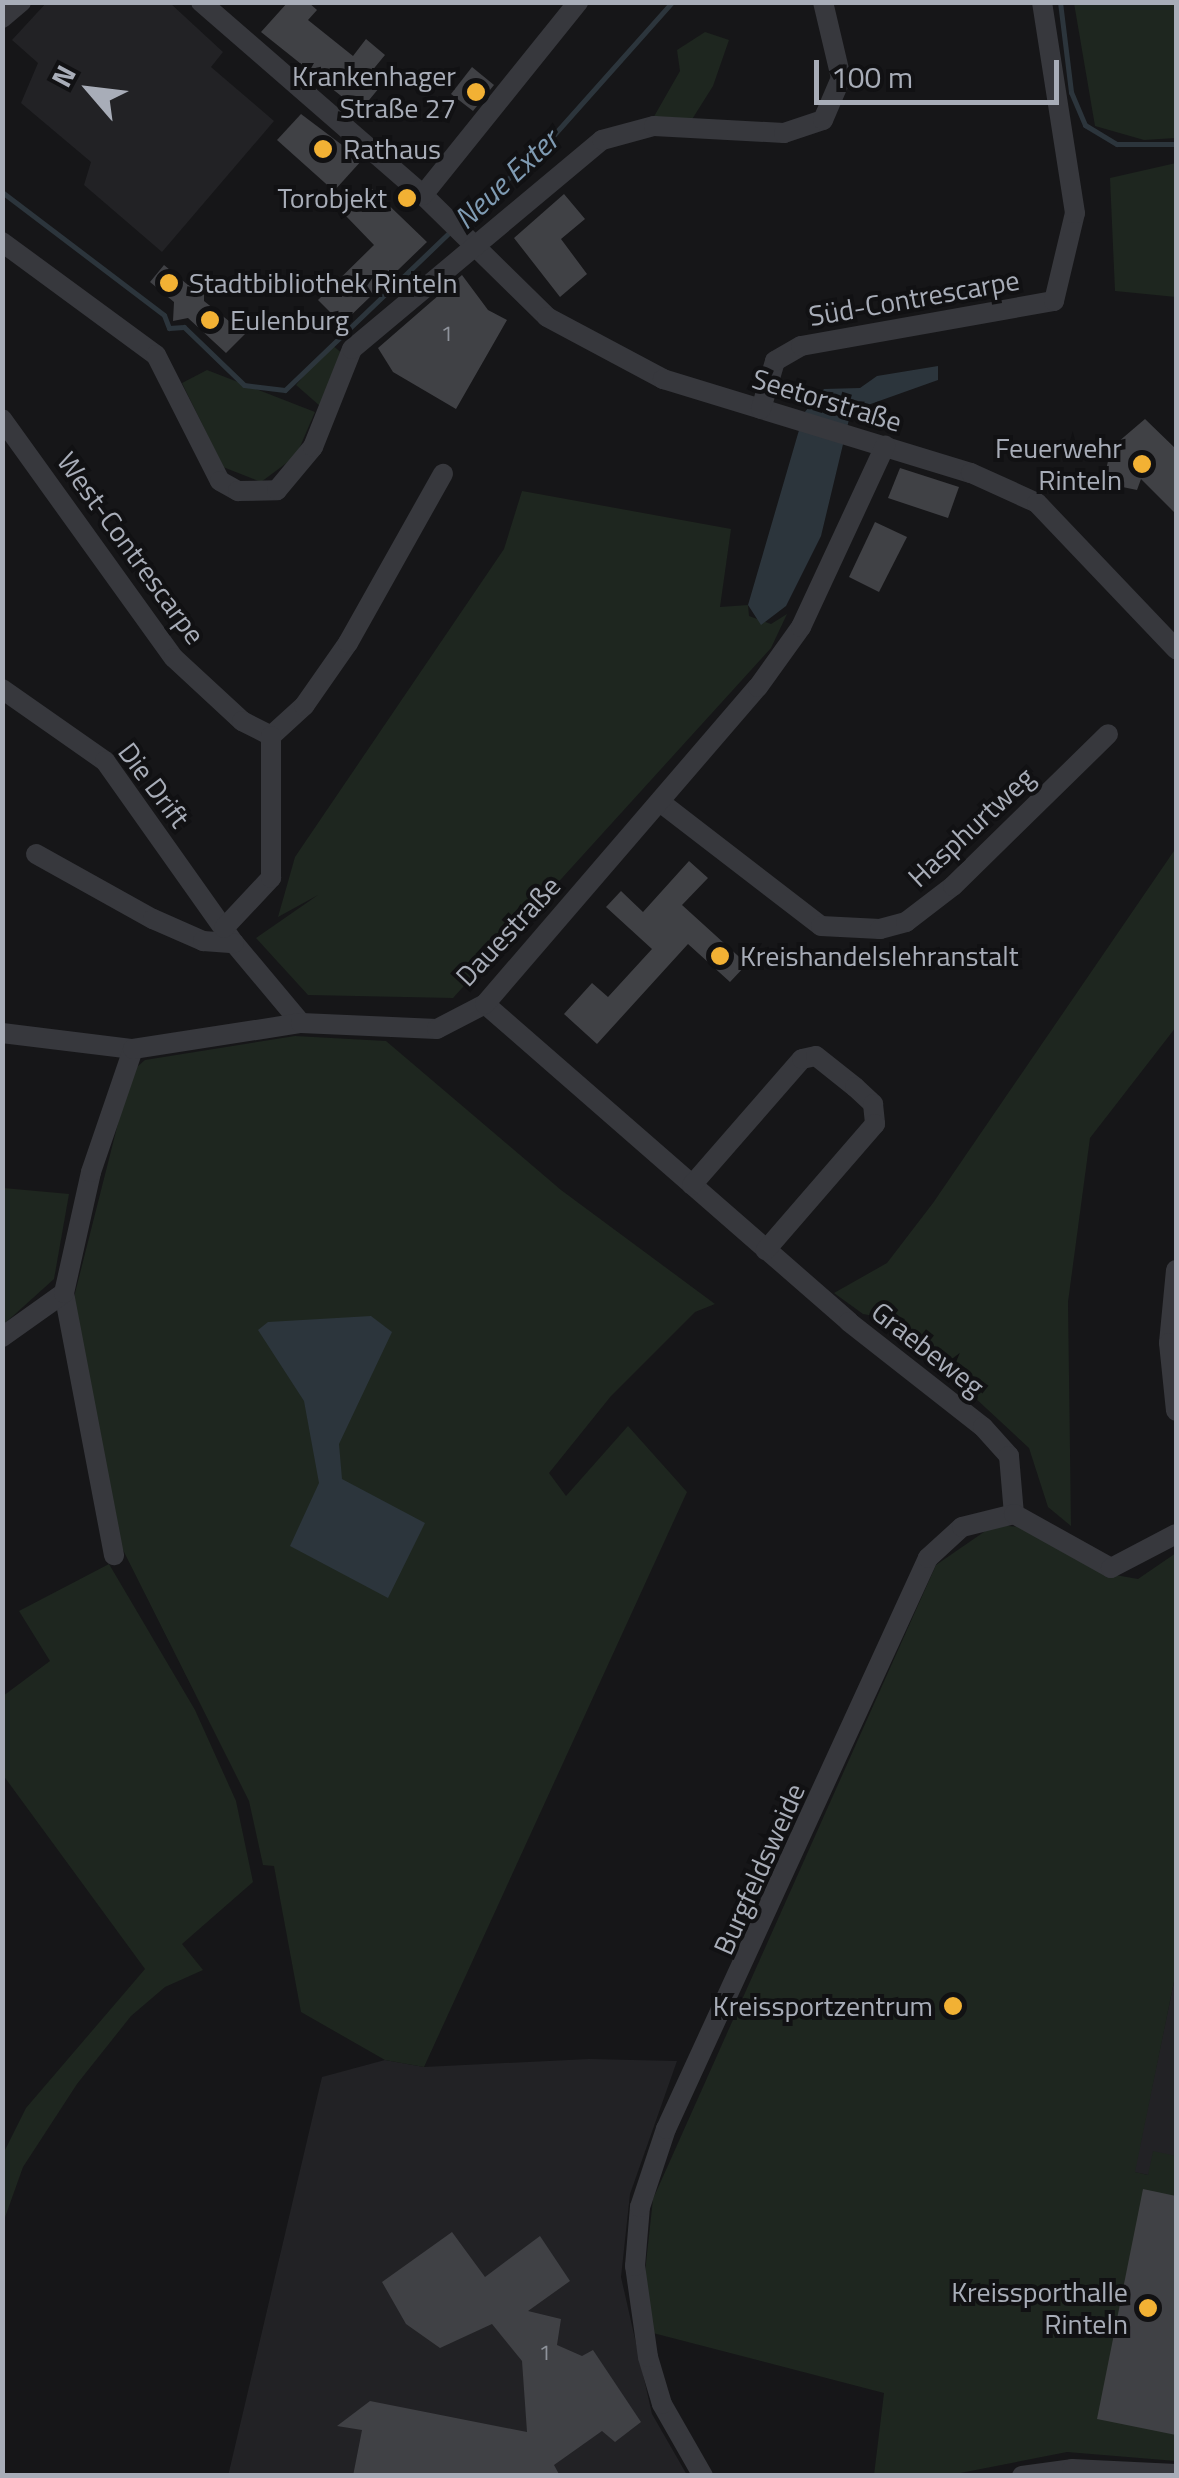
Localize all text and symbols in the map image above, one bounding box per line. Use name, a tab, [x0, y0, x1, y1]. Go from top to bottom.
north arrow	[40, 40, 140, 140]
scale bar	[819, 40, 1064, 102]
text: 100 m	[831, 54, 913, 100]
text: N	[40, 57, 87, 94]
place label: Krankenhager Straße 27	[292, 59, 456, 125]
marker: Krankenhager Straße 27	[465, 81, 487, 103]
water label: Neue Exter	[447, 122, 565, 236]
place label: Rathaus	[343, 132, 441, 166]
marker: Rathaus	[312, 138, 334, 160]
place label: Torobjekt	[278, 181, 387, 215]
marker: Torobjekt	[396, 187, 418, 209]
street label: Süd-Contrescarpe	[806, 263, 1022, 333]
place label: Stadtbibliothek Rinteln	[189, 266, 458, 300]
marker: Stadtbibliothek Rinteln	[158, 272, 180, 294]
place label: Eulenburg	[230, 303, 349, 337]
marker: Eulenburg	[199, 309, 221, 331]
house number: 1	[441, 321, 453, 347]
street label: Seetorstraße	[748, 361, 906, 439]
place label: Feuerwehr Rinteln	[995, 431, 1122, 497]
street label: West-Contrescarpe	[50, 446, 212, 650]
marker: Feuerwehr Rinteln	[1131, 453, 1153, 475]
street label: Die Drift	[111, 736, 197, 834]
street label: Hasphurtweg	[901, 760, 1041, 894]
street label: Dauestraße	[449, 869, 567, 993]
place label: Kreishandelslehranstalt	[740, 939, 1019, 973]
marker: Kreishandelslehranstalt	[709, 945, 731, 967]
street label: Graebeweg	[865, 1295, 991, 1403]
street label: Burgfeldsweide	[706, 1778, 812, 1960]
place label: Kreissportzentrum	[713, 1989, 933, 2023]
marker: Kreissportzentrum	[942, 1995, 964, 2017]
place label: Kreissporthalle Rinteln	[951, 2275, 1128, 2341]
marker: Kreissporthalle Rinteln	[1137, 2297, 1159, 2319]
house number: 1	[539, 2340, 551, 2366]

